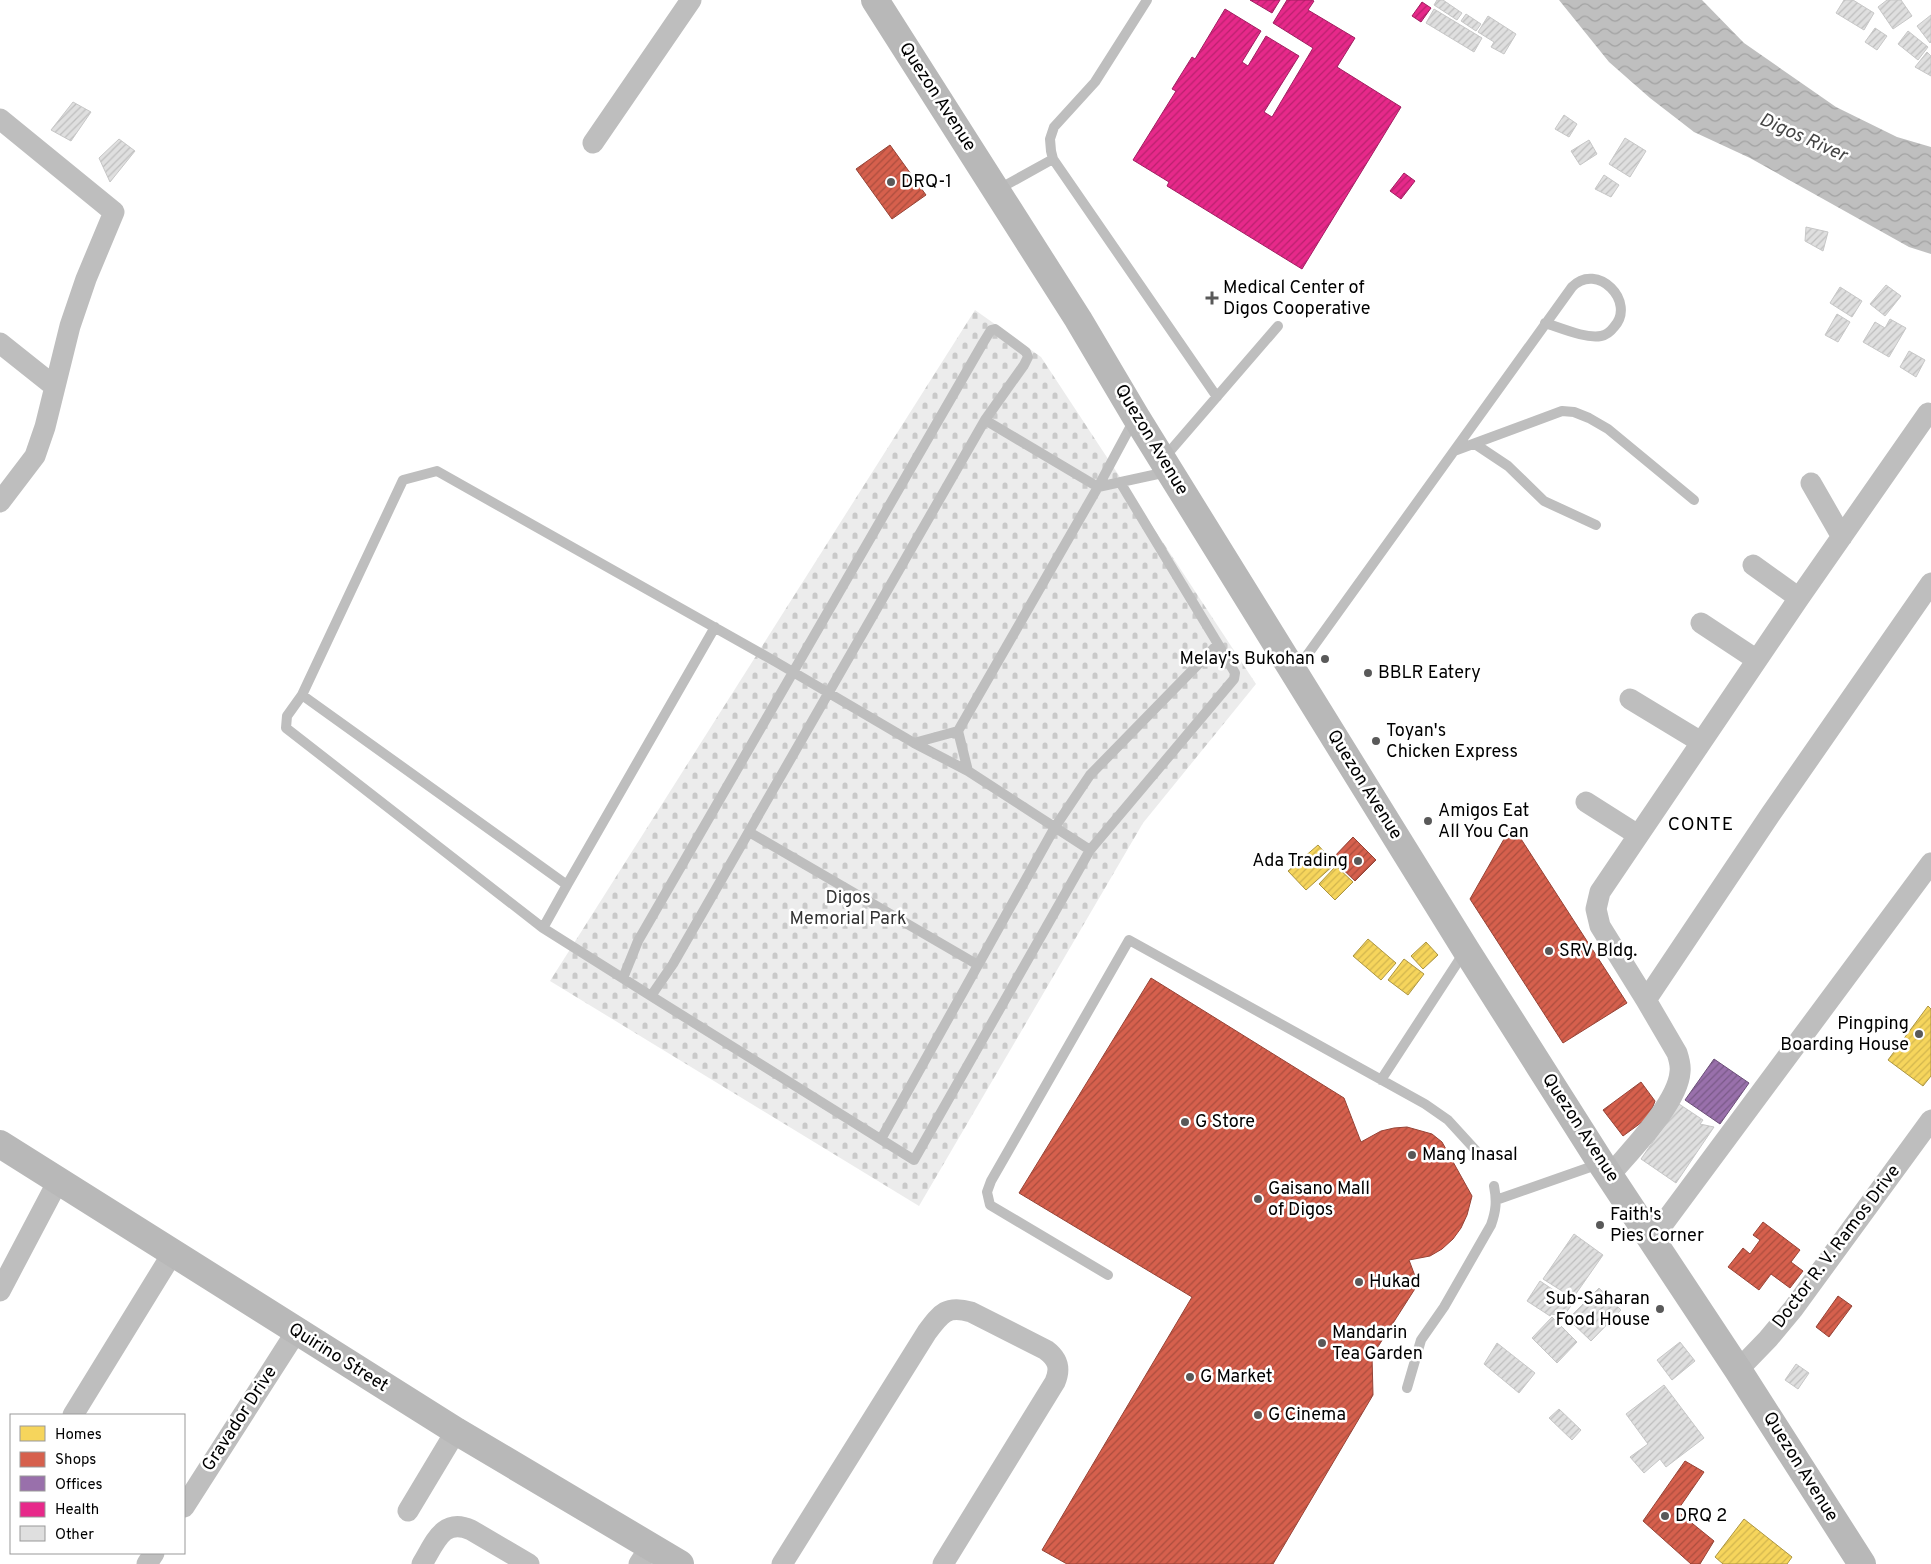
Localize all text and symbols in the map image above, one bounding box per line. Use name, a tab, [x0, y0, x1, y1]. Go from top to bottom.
street label: Quezon Avenue	[893, 38, 981, 156]
water label: Digos River	[1755, 108, 1852, 169]
place label: DRQ-1	[901, 171, 952, 194]
marker: DRQ-1	[885, 176, 897, 188]
place label: Medical Center of Digos Cooperative	[1223, 277, 1370, 321]
marker: Medical Center of Digos Cooperative	[1205, 291, 1219, 305]
street label: Quezon Avenue	[1109, 380, 1193, 500]
place label: Melay's Bukohan	[1180, 648, 1315, 671]
marker: Melay's Bukohan	[1319, 653, 1331, 665]
place label: BBLR Eatery	[1378, 662, 1481, 685]
marker: BBLR Eatery	[1362, 667, 1374, 679]
place label: Toyan's Chicken Express	[1386, 720, 1518, 764]
street label: Quezon Avenue	[1321, 726, 1407, 844]
marker: Toyan's Chicken Express	[1370, 735, 1382, 747]
place label: Amigos Eat All You Can	[1438, 800, 1529, 844]
district label: CONTE	[1668, 813, 1734, 837]
marker: Amigos Eat All You Can	[1422, 815, 1434, 827]
place label: Ada Trading	[1252, 850, 1348, 873]
marker: Ada Trading	[1352, 855, 1364, 867]
park label: Digos Memorial Park	[790, 887, 906, 931]
place label: SRV Bldg.	[1559, 940, 1637, 963]
marker: SRV Bldg.	[1543, 945, 1555, 957]
place label: Pingping Boarding House	[1780, 1013, 1909, 1057]
marker: Pingping Boarding House	[1913, 1028, 1925, 1040]
street label: Quezon Avenue	[1536, 1069, 1624, 1187]
place label: G Store	[1195, 1111, 1255, 1134]
marker: G Store	[1179, 1116, 1191, 1128]
place label: Mang Inasal	[1422, 1144, 1518, 1167]
marker: Mang Inasal	[1406, 1149, 1418, 1161]
street label: Doctor R. V. Ramos Drive	[1768, 1161, 1906, 1333]
place label: Gaisano Mall of Digos	[1268, 1178, 1370, 1222]
marker: Gaisano Mall of Digos	[1252, 1193, 1264, 1205]
place label: Faith's Pies Corner	[1610, 1204, 1704, 1248]
marker: Faith's Pies Corner	[1594, 1219, 1606, 1231]
place label: Hukad	[1369, 1271, 1421, 1294]
marker: Hukad	[1353, 1276, 1365, 1288]
place label: Sub-Saharan Food House	[1545, 1288, 1650, 1332]
marker: Sub-Saharan Food House	[1654, 1303, 1666, 1315]
street label: Quirino Street	[284, 1318, 392, 1398]
place label: Mandarin Tea Garden	[1332, 1322, 1423, 1366]
marker: Mandarin Tea Garden	[1316, 1337, 1328, 1349]
street label: Gravador Drive	[197, 1362, 283, 1476]
place label: G Market	[1200, 1366, 1273, 1389]
marker: G Market	[1184, 1371, 1196, 1383]
place label: G Cinema	[1268, 1404, 1346, 1427]
street label: Quezon Avenue	[1757, 1408, 1843, 1526]
marker: G Cinema	[1252, 1409, 1264, 1421]
legend	[10, 1414, 185, 1554]
text: Homes	[55, 1426, 102, 1445]
text: Shops	[55, 1451, 96, 1470]
text: Offices	[55, 1476, 102, 1495]
text: Health	[55, 1501, 99, 1520]
place label: DRQ 2	[1675, 1505, 1727, 1528]
marker: DRQ 2	[1659, 1510, 1671, 1522]
text: Other	[55, 1526, 94, 1545]

